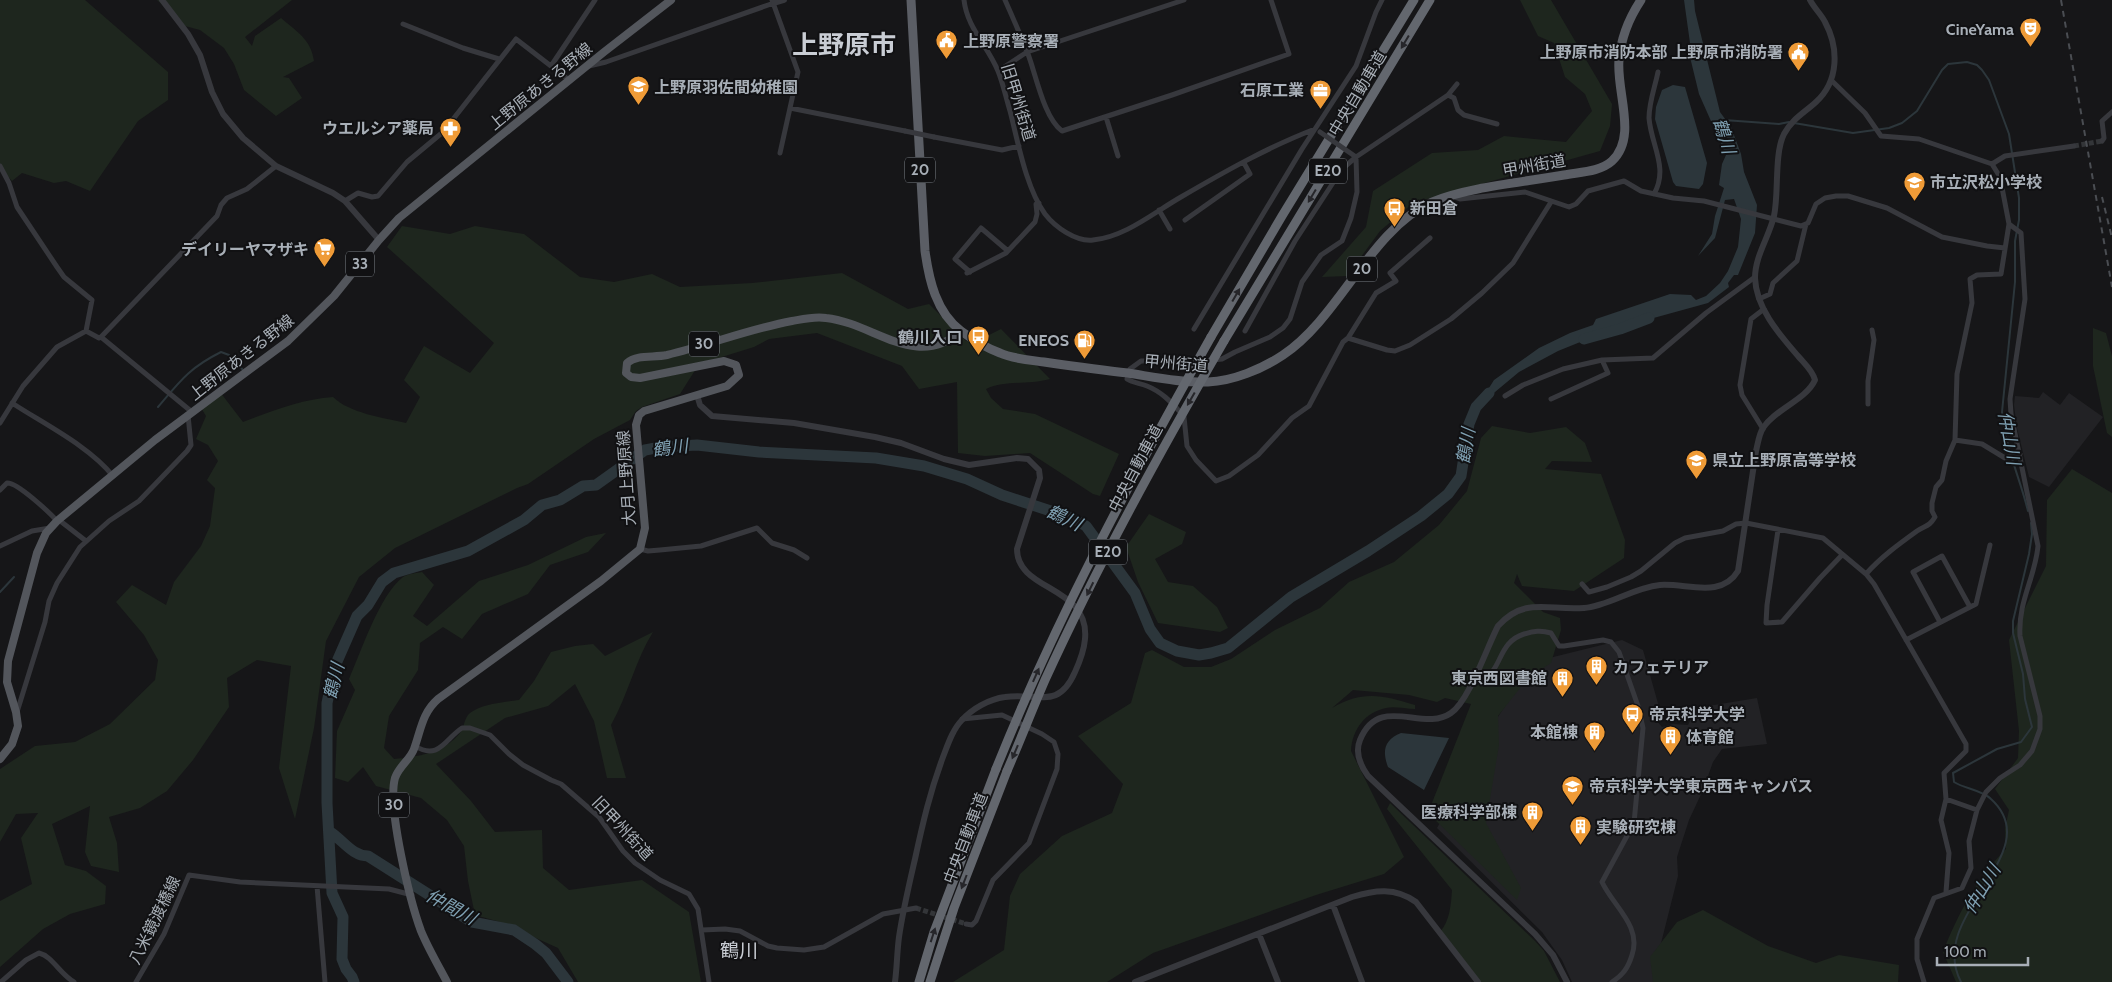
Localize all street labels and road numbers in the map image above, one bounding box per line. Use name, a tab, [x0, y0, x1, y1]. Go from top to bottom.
street label: 上野原あきる野線	[485, 39, 596, 134]
street label: 中央自動車道	[1325, 47, 1390, 139]
street label: 旧甲州街道	[998, 61, 1039, 143]
street label: 甲州街道	[1501, 151, 1567, 180]
road number: 20	[905, 158, 935, 182]
road number: E20	[1309, 158, 1347, 184]
road number: 33	[346, 252, 374, 276]
road number: 20	[1347, 256, 1377, 282]
street label: 上野原あきる野線	[185, 311, 297, 404]
road number: 30	[689, 332, 719, 356]
street label: 甲州街道	[1143, 351, 1209, 376]
street label: 中央自動車道	[1105, 421, 1166, 515]
street label: 大月上野原線	[614, 429, 639, 527]
road number: E20	[1089, 540, 1127, 564]
street label: 中央自動車道	[939, 790, 992, 886]
road number: 30	[379, 792, 409, 818]
street label: 旧甲州街道	[588, 793, 657, 864]
street label: 八米鏡渡橋線	[125, 873, 184, 968]

